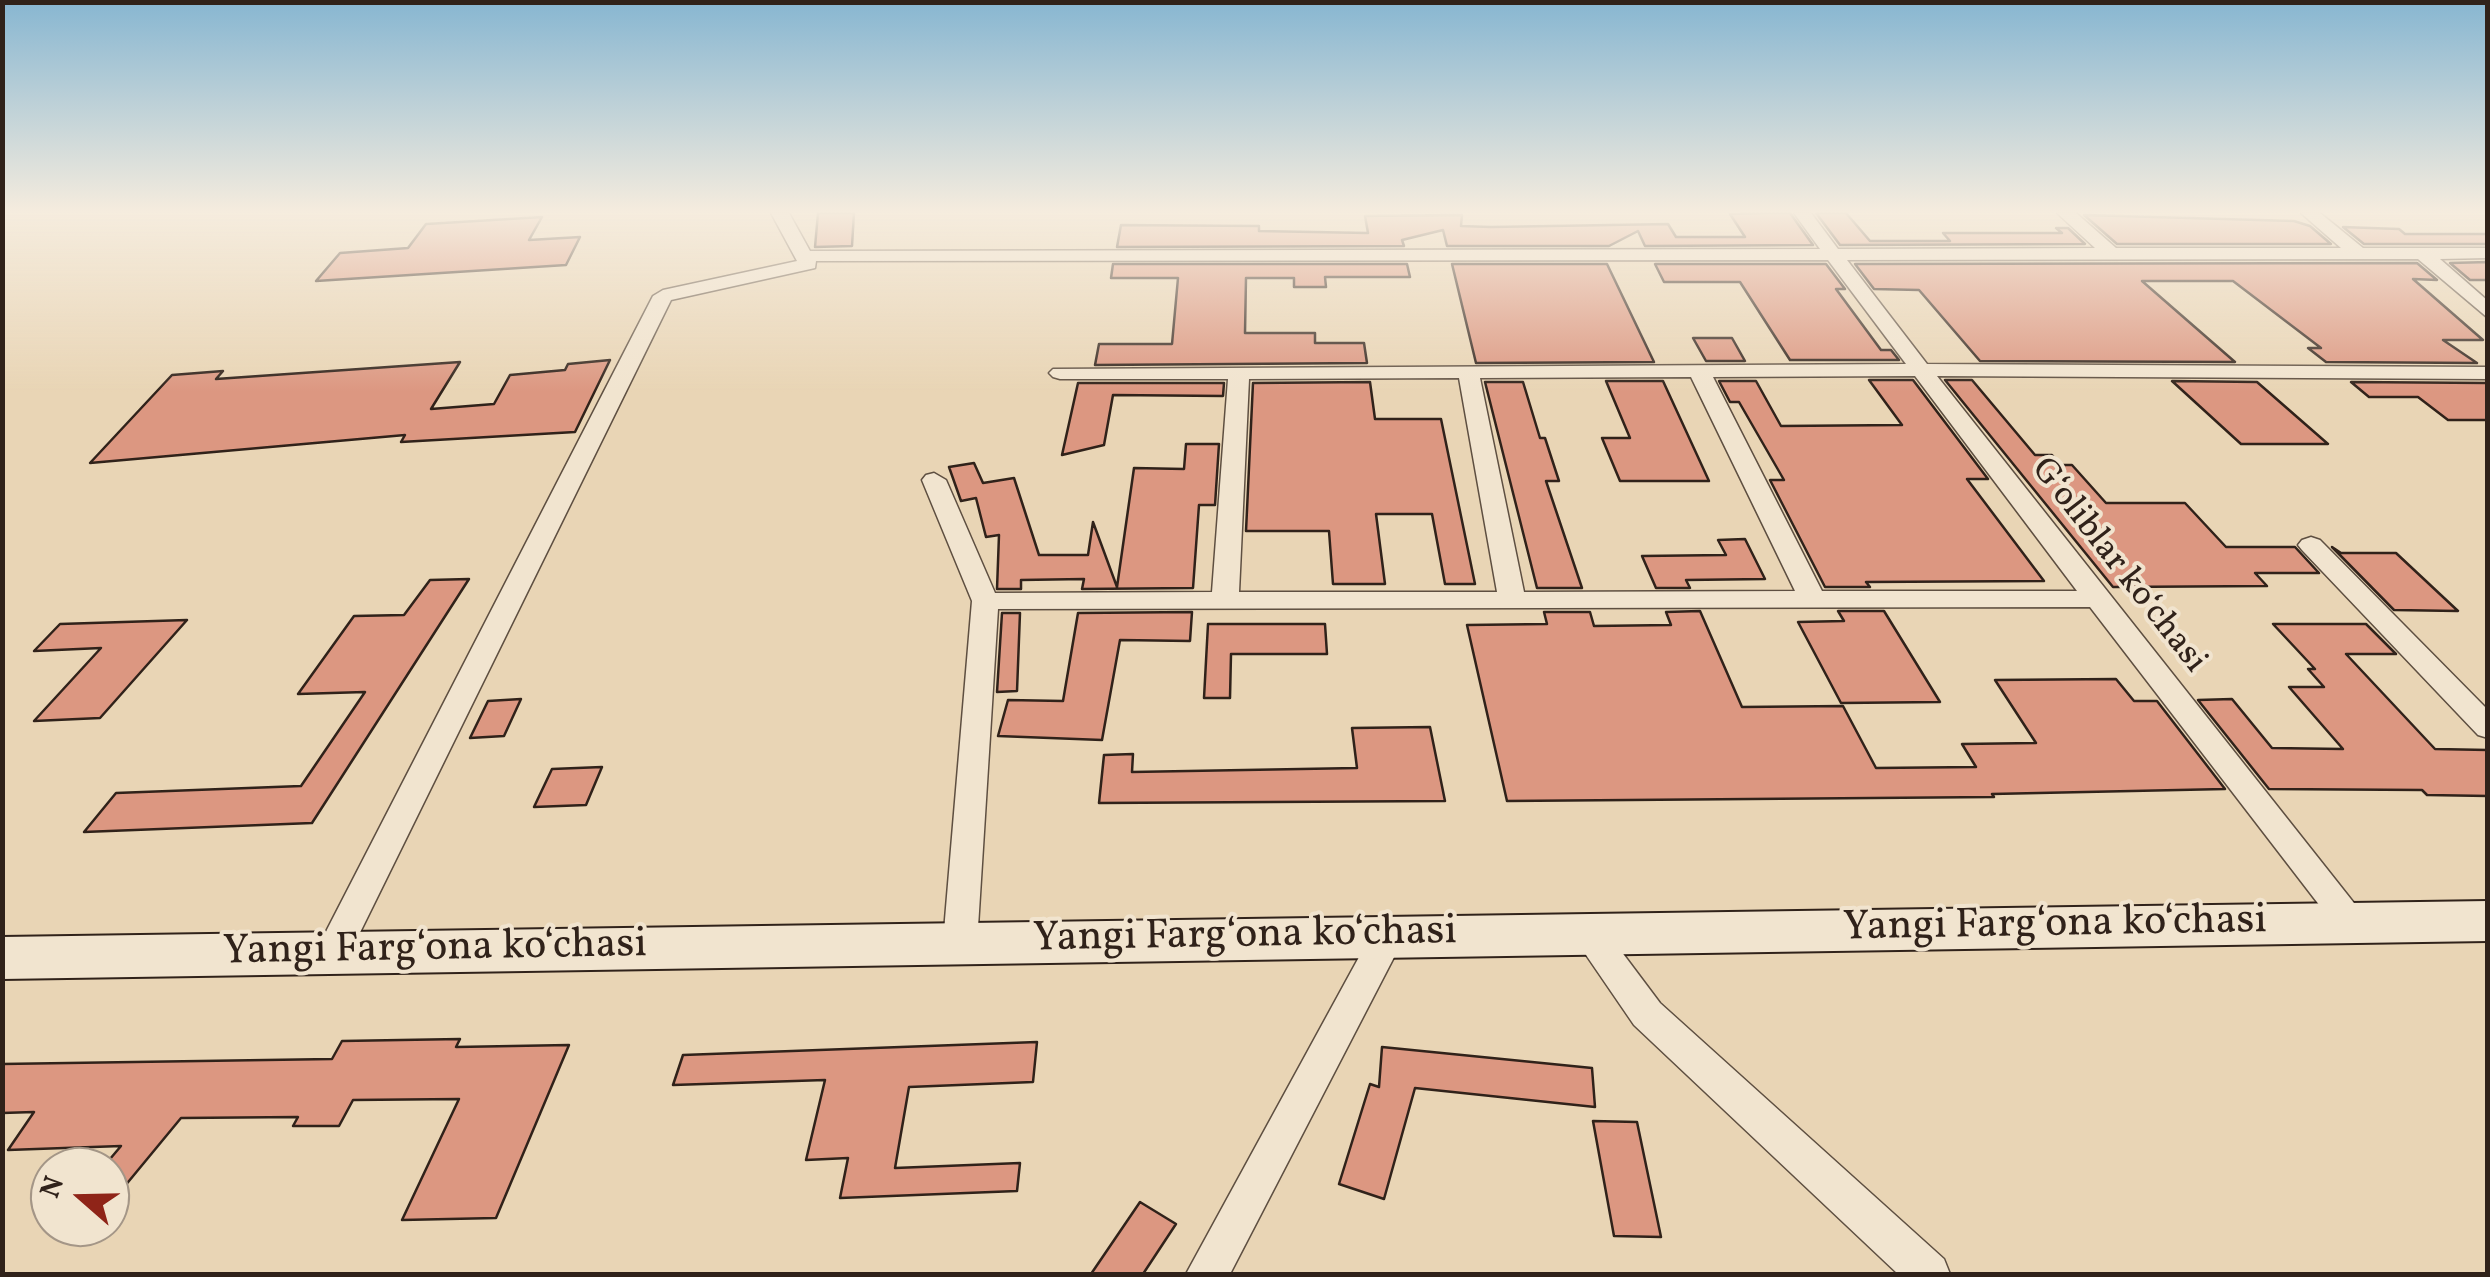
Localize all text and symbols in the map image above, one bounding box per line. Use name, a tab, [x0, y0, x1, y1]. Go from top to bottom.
street label: Gʻoliblar koʻchasi	[2020, 451, 2214, 683]
street label: Yangi Fargʻona koʻchasi	[1843, 898, 2267, 956]
street label: Yangi Fargʻona koʻchasi	[1033, 909, 1457, 967]
street label: Yangi Fargʻona koʻchasi	[223, 922, 647, 980]
north arrow	[30, 1147, 130, 1247]
text: N	[31, 1171, 75, 1203]

